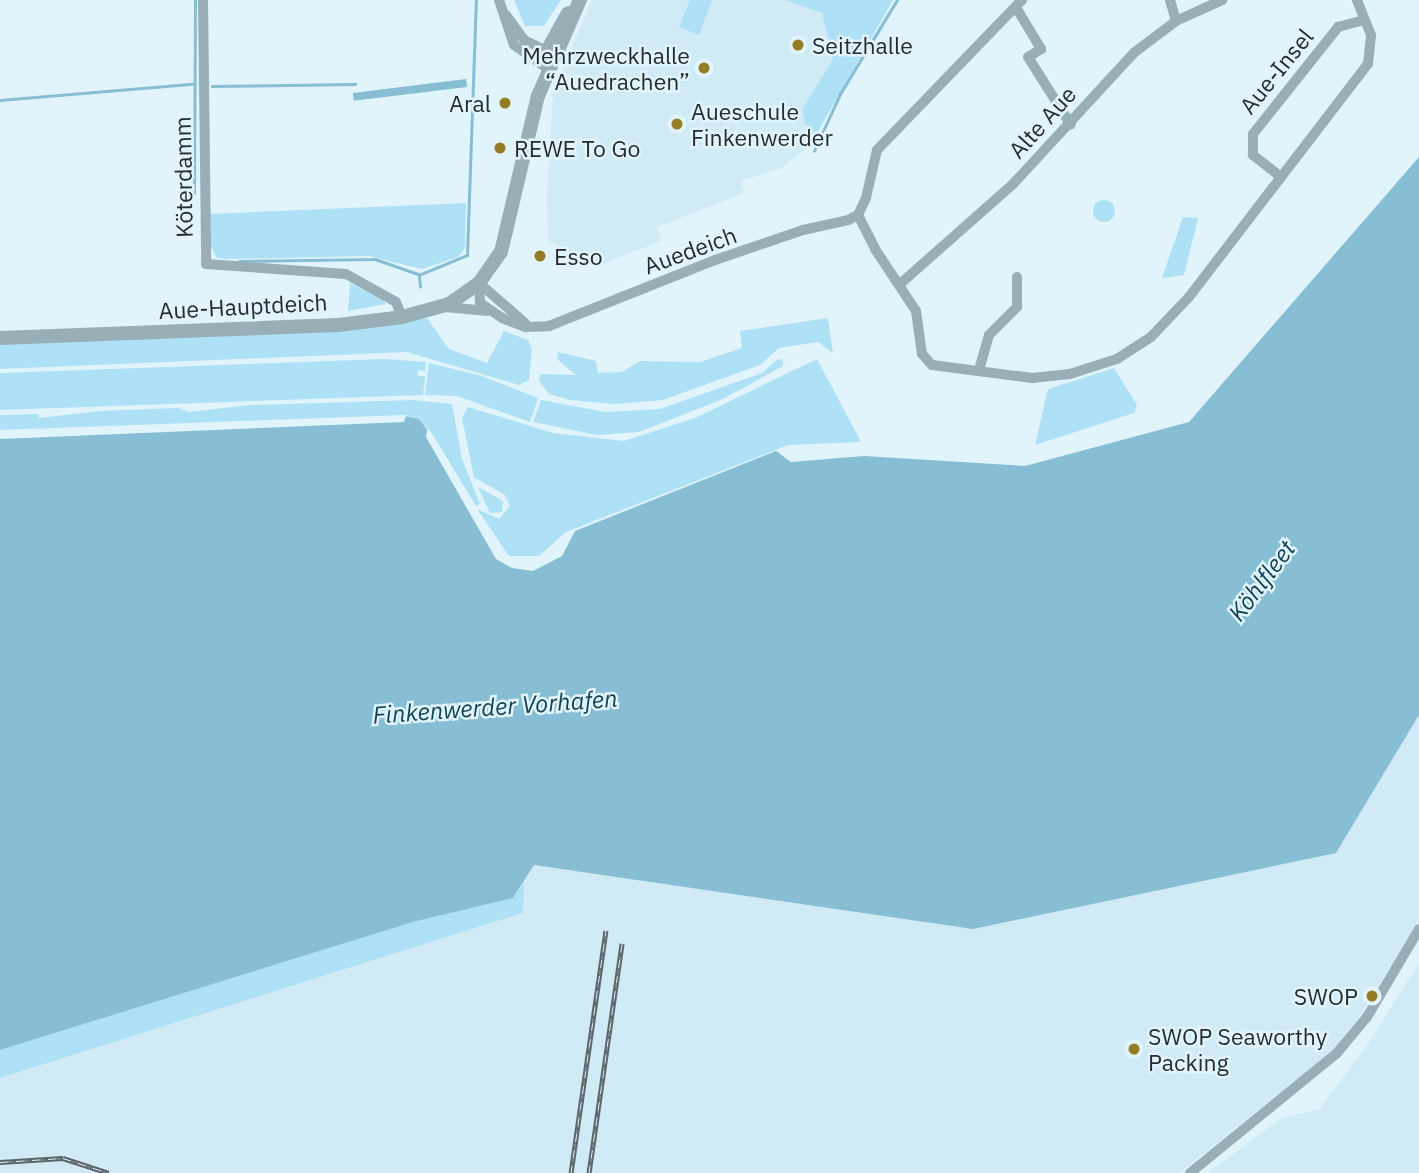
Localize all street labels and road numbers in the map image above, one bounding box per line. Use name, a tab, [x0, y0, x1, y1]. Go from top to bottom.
street label: Aue-Insel	[1233, 23, 1319, 119]
street label: Alte Aue	[1003, 80, 1081, 164]
street label: Köterdamm	[168, 116, 198, 238]
street label: Auedeich	[640, 220, 740, 280]
street label: Aue-Hauptdeich	[158, 288, 328, 324]

